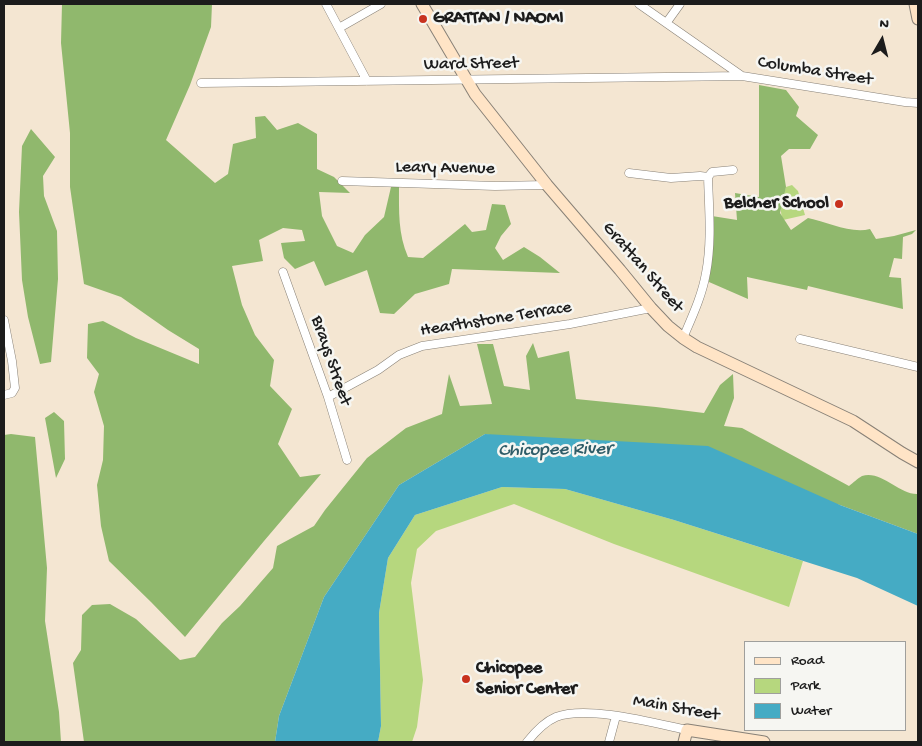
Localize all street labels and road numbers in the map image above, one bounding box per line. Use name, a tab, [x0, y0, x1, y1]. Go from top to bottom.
street label: Columba Street	[756, 52, 874, 92]
street label: Ward Street	[424, 53, 518, 77]
street label: Leary Avenue	[395, 157, 495, 181]
street label: Grattan Street	[597, 218, 687, 318]
street label: Hearthstone Terrace	[419, 297, 573, 343]
street label: Brays Street	[305, 313, 355, 409]
street label: Main Street	[631, 691, 721, 727]

